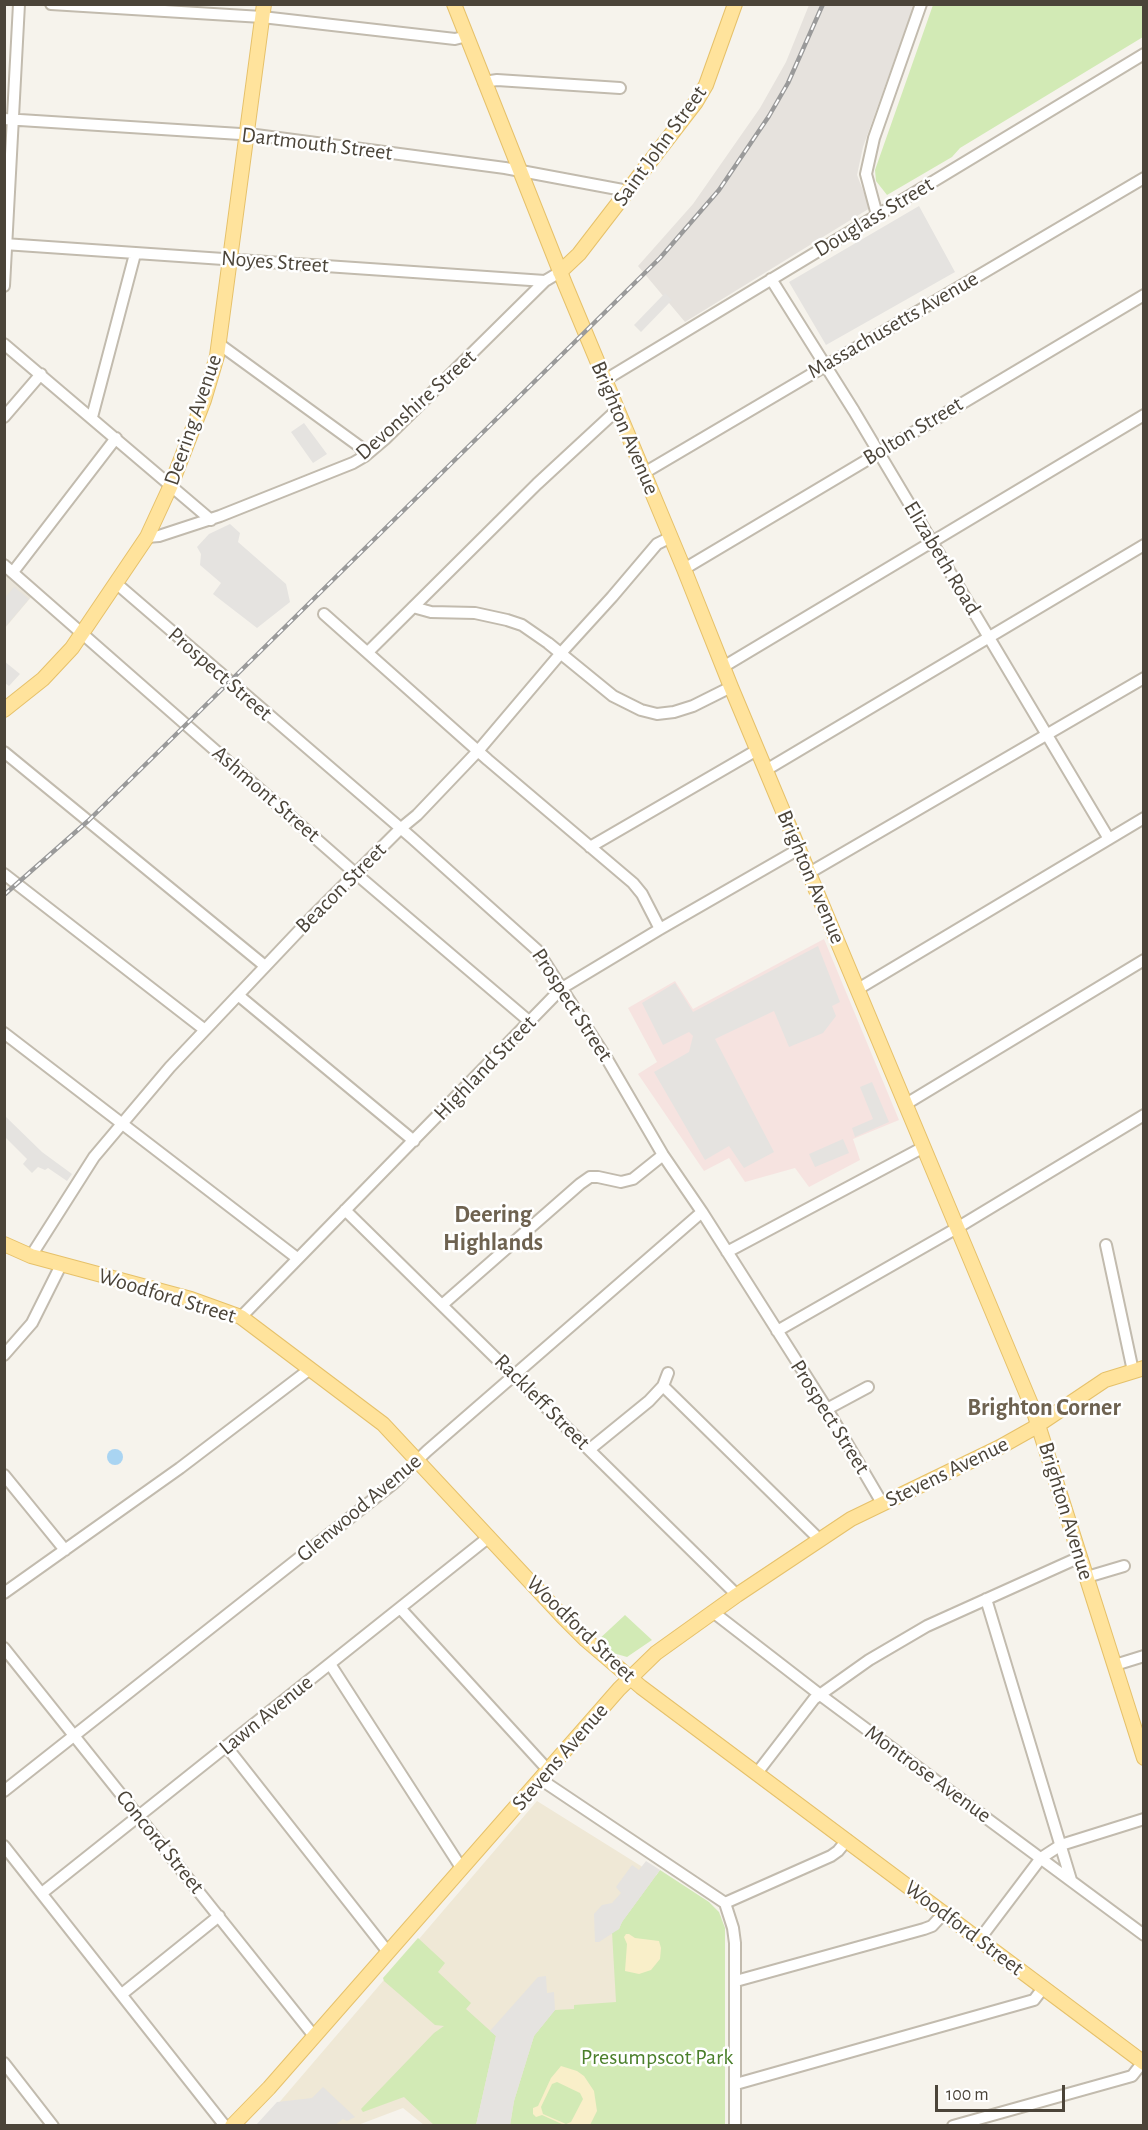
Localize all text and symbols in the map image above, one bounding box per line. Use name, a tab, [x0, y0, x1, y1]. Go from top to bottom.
street label: Saint John Street	[607, 81, 713, 211]
street label: Dartmouth Street	[240, 122, 394, 166]
street label: Douglass Street	[810, 171, 938, 263]
street label: Noyes Street	[220, 245, 330, 279]
street label: Massachusetts Avenue	[803, 265, 983, 385]
street label: Devonshire Street	[350, 344, 482, 466]
street label: Deering Avenue	[158, 351, 228, 489]
street label: Brighton Avenue	[585, 357, 665, 499]
street label: Bolton Street	[858, 391, 968, 471]
street label: Elizabeth Road	[898, 496, 986, 620]
street label: Prospect Street	[163, 622, 277, 726]
street label: Ashmont Street	[207, 740, 325, 848]
street label: Brighton Avenue	[771, 806, 851, 948]
street label: Beacon Street	[290, 837, 392, 939]
street label: Prospect Street	[526, 944, 618, 1066]
street label: Highland Street	[428, 1010, 542, 1126]
district label: Deering Highlands	[443, 1201, 543, 1257]
street label: Woodford Street	[95, 1263, 239, 1329]
street label: Rackleff Street	[489, 1349, 595, 1455]
street label: Prospect Street	[785, 1355, 875, 1479]
district label: Brighton Corner	[967, 1394, 1121, 1422]
street label: Stevens Avenue	[881, 1431, 1013, 1513]
street label: Brighton Avenue	[1033, 1439, 1099, 1583]
street label: Glenwood Avenue	[291, 1448, 427, 1568]
street label: Woodford Street	[521, 1570, 641, 1688]
street label: Lawn Avenue	[214, 1669, 318, 1761]
street label: Stevens Avenue	[506, 1698, 614, 1816]
street label: Montrose Avenue	[860, 1719, 996, 1829]
street label: Concord Street	[110, 1785, 210, 1899]
street label: Woodford Street	[899, 1875, 1029, 1981]
park label: Presumpscot Park	[581, 2044, 733, 2070]
scale bar	[938, 2073, 1068, 2111]
text: 100 m	[946, 2086, 989, 2104]

